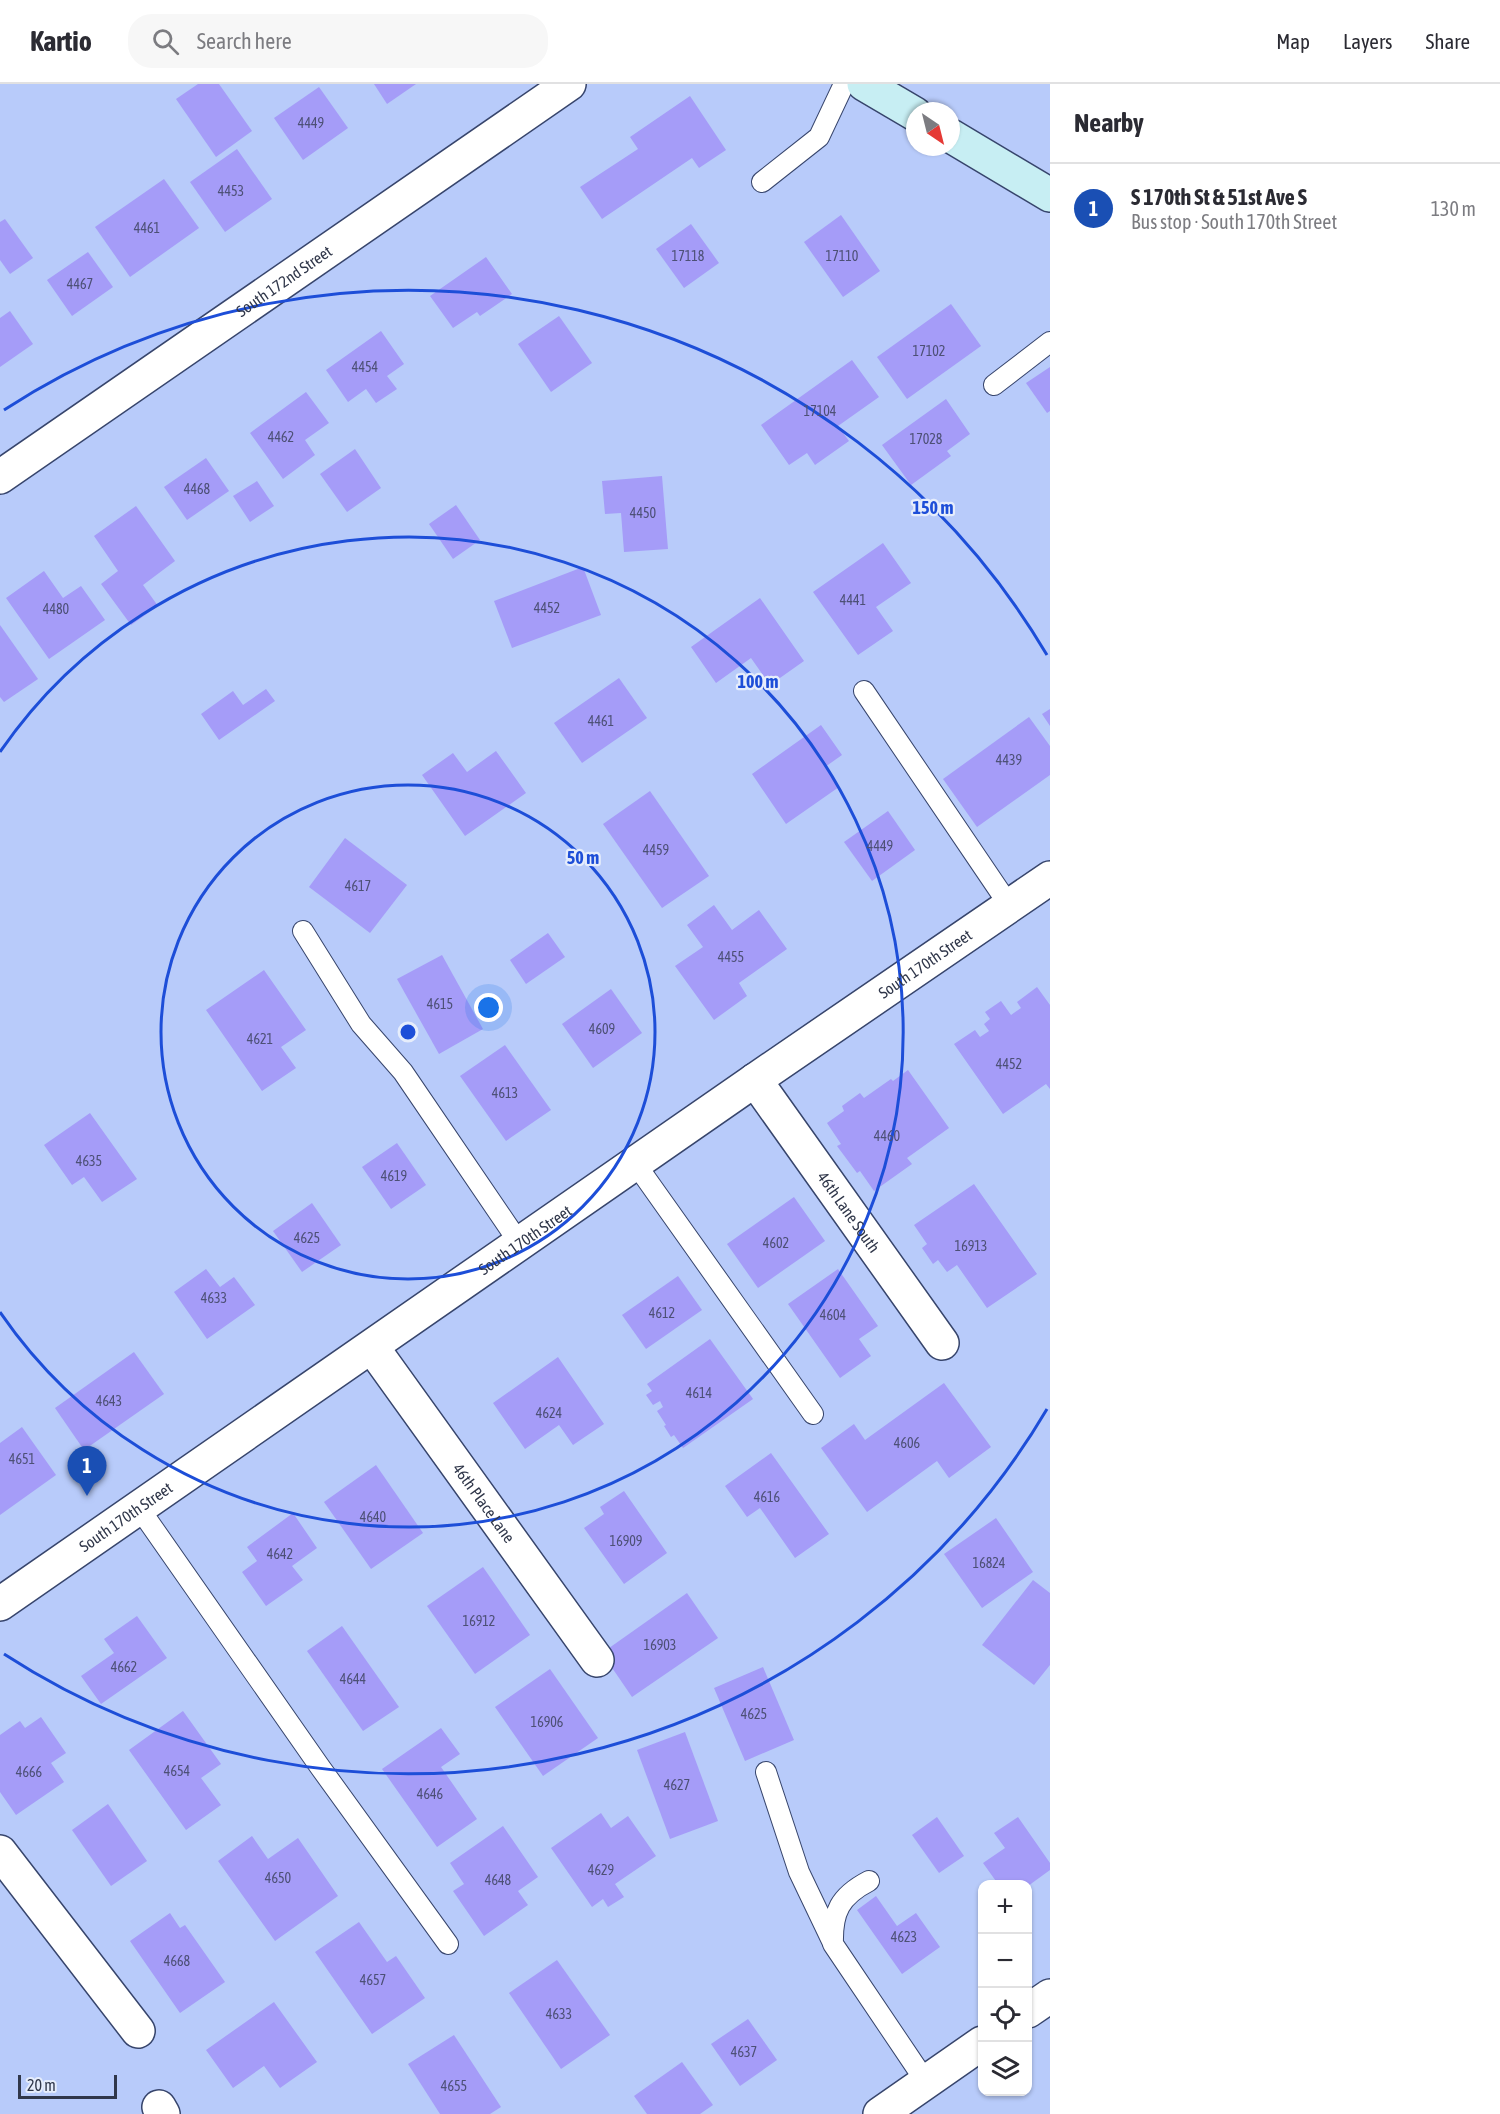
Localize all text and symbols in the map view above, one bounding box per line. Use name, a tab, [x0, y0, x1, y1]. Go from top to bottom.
search box	[128, 14, 548, 68]
text: Kartio	[30, 25, 92, 57]
icon: search	[149, 25, 182, 58]
text: Search here	[197, 28, 292, 54]
text: Map	[1276, 29, 1310, 53]
text: Layers	[1343, 29, 1393, 53]
text: Share	[1426, 29, 1470, 53]
north arrow	[906, 102, 960, 156]
text: Nearby	[1074, 108, 1144, 138]
house number: 4449	[298, 115, 324, 131]
house number: 4453	[218, 183, 244, 199]
text: S 170th St & 51st Ave S	[1131, 184, 1307, 210]
text: 1	[1089, 197, 1098, 220]
text: 130 m	[1431, 197, 1476, 220]
text: Bus stop · South 170th Street	[1131, 210, 1337, 233]
house number: 4461	[134, 220, 160, 236]
street label: South 172nd Street	[233, 242, 335, 320]
house number: 17118	[672, 248, 705, 264]
house number: 17110	[826, 248, 859, 264]
house number: 4467	[67, 276, 93, 292]
house number: 17102	[913, 343, 945, 359]
house number: 4454	[352, 359, 379, 375]
house number: 17104	[804, 403, 837, 419]
house number: 4462	[268, 429, 294, 445]
house number: 17028	[910, 431, 943, 447]
house number: 4468	[184, 481, 211, 497]
text: 150 m	[913, 497, 953, 518]
house number: 4450	[630, 505, 657, 521]
house number: 4441	[840, 592, 866, 608]
house number: 4452	[534, 600, 560, 616]
house number: 4480	[43, 601, 70, 617]
text: 100 m	[738, 671, 778, 692]
house number: 4461	[588, 713, 614, 729]
house number: 4439	[996, 752, 1022, 768]
house number: 4449	[867, 838, 893, 854]
house number: 4459	[643, 842, 669, 858]
text: 50 m	[567, 847, 599, 868]
house number: 4617	[345, 878, 371, 894]
street label: South 170th Street	[875, 925, 975, 1002]
house number: 4455	[718, 949, 744, 965]
your location	[474, 993, 503, 1022]
house number: 4615	[427, 996, 453, 1012]
house number: 4609	[589, 1021, 615, 1037]
centre of rings	[398, 1022, 418, 1042]
house number: 4621	[247, 1031, 273, 1047]
house number: 4452	[996, 1056, 1022, 1072]
house number: 4613	[492, 1085, 518, 1101]
house number: 4460	[874, 1128, 901, 1144]
house number: 4635	[76, 1153, 102, 1169]
house number: 4619	[381, 1168, 407, 1184]
street label: 46th Lane South	[814, 1168, 884, 1256]
street label: South 170th Street	[475, 1201, 575, 1278]
house number: 4625	[294, 1230, 320, 1246]
house number: 4602	[763, 1235, 789, 1251]
house number: 16913	[955, 1238, 987, 1254]
house number: 4633	[201, 1290, 227, 1306]
house number: 4612	[649, 1305, 675, 1321]
house number: 4604	[820, 1307, 847, 1323]
house number: 4614	[686, 1385, 713, 1401]
house number: 4643	[96, 1393, 122, 1409]
house number: 4624	[536, 1405, 563, 1421]
house number: 4606	[894, 1435, 921, 1451]
pin: 1	[68, 1446, 106, 1496]
house number: 4651	[9, 1451, 35, 1467]
street label: 46th Place Lane	[450, 1460, 519, 1546]
street label: South 170th Street	[76, 1478, 176, 1555]
house number: 4616	[754, 1489, 781, 1505]
house number: 4640	[360, 1509, 387, 1525]
house number: 16909	[610, 1533, 642, 1549]
house number: 4642	[267, 1546, 293, 1562]
house number: 16824	[973, 1555, 1006, 1571]
house number: 16912	[463, 1613, 495, 1629]
house number: 16903	[644, 1637, 676, 1653]
house number: 4662	[111, 1659, 137, 1675]
house number: 4644	[340, 1671, 367, 1687]
house number: 4625	[741, 1706, 767, 1722]
house number: 16906	[531, 1714, 564, 1730]
house number: 4654	[164, 1763, 191, 1779]
house number: 4666	[16, 1764, 43, 1780]
house number: 4627	[664, 1777, 690, 1793]
house number: 4646	[417, 1786, 444, 1802]
house number: 4629	[588, 1862, 614, 1878]
house number: 4650	[265, 1870, 292, 1886]
house number: 4648	[485, 1872, 512, 1888]
map controls	[978, 1880, 1032, 2096]
button: +	[978, 1880, 1032, 1934]
house number: 4623	[891, 1929, 917, 1945]
button: −	[978, 1934, 1032, 1988]
house number: 4668	[164, 1953, 191, 1969]
house number: 4657	[360, 1972, 386, 1988]
button: locate	[978, 1988, 1032, 2042]
house number: 4633	[546, 2006, 572, 2022]
button: layers	[978, 2042, 1032, 2096]
house number: 4637	[731, 2044, 757, 2060]
scale bar	[18, 2072, 117, 2100]
text: 20 m	[27, 2076, 56, 2094]
house number: 4655	[441, 2078, 467, 2094]

